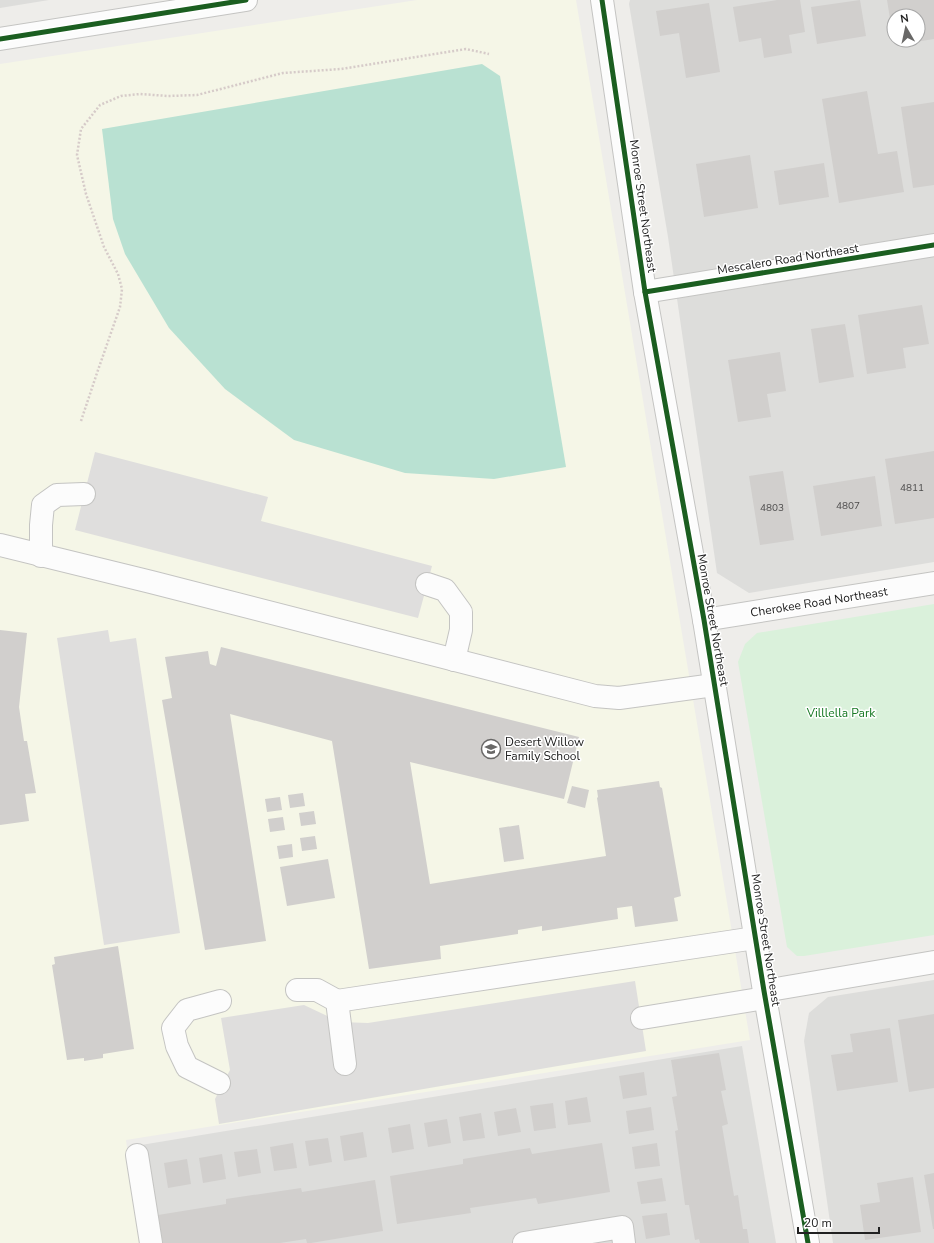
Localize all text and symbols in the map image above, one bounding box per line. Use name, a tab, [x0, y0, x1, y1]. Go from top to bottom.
north arrow	[886, 8, 926, 48]
text: N	[899, 11, 910, 27]
street label: Monroe Street Northeast	[626, 139, 660, 274]
street label: Mescalero Road Northeast	[716, 240, 861, 278]
house number: 4811	[900, 481, 924, 495]
house number: 4807	[836, 499, 860, 513]
house number: 4803	[760, 501, 784, 515]
street label: Monroe Street Northeast	[694, 553, 733, 688]
street label: Cherokee Road Northeast	[749, 583, 890, 621]
park label: Villlella Park	[806, 705, 876, 721]
place label: Desert Willow Family School	[505, 734, 584, 764]
school or university icon: Desert Willow Family School	[480, 738, 502, 760]
street label: Monroe Street Northeast	[748, 873, 784, 1008]
scale bar	[798, 1209, 879, 1235]
text: 20 m	[804, 1215, 832, 1231]

